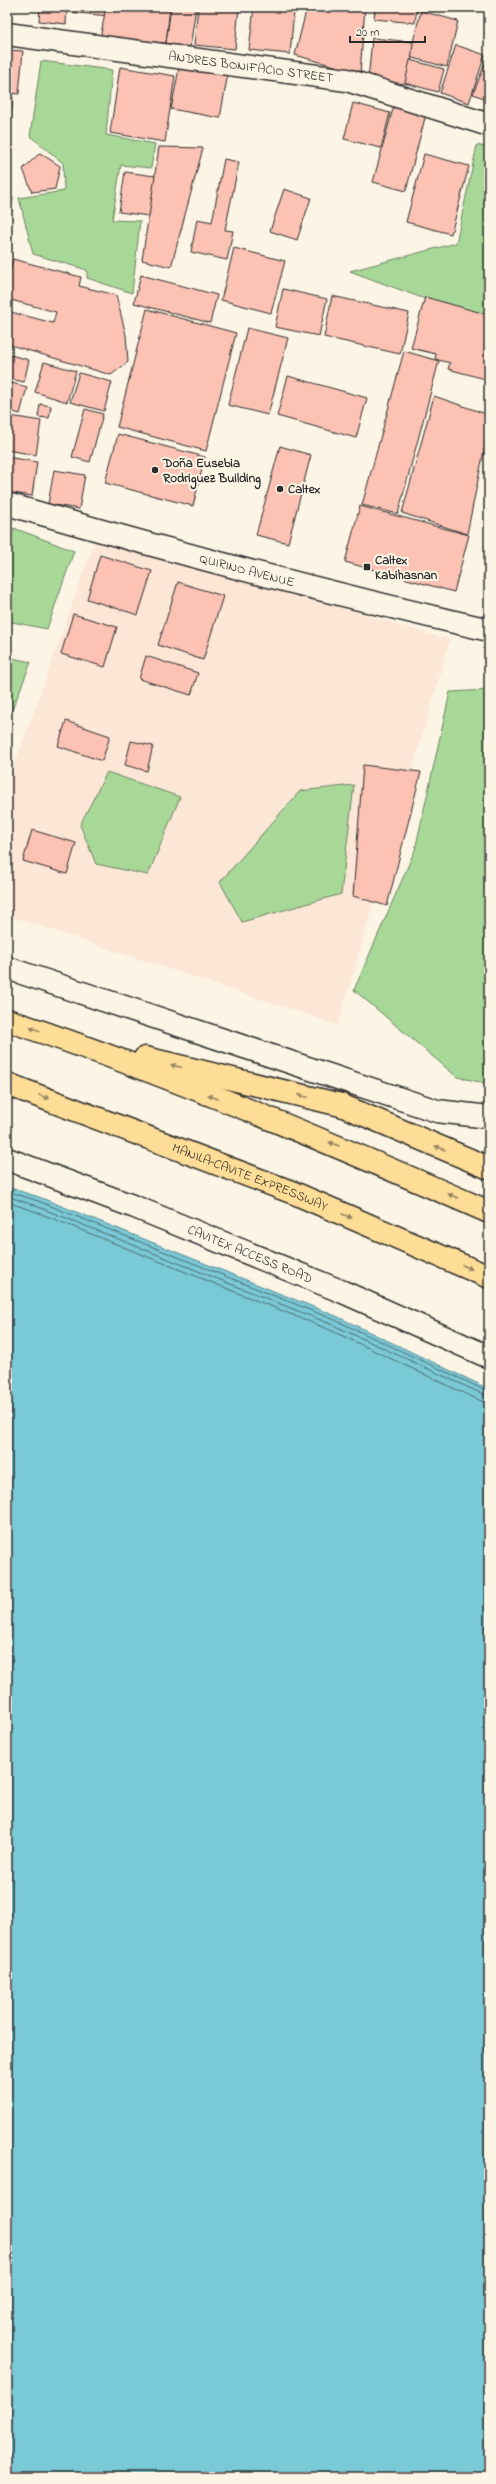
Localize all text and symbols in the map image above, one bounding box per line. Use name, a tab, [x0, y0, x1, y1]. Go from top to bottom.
scale bar	[350, 18, 425, 44]
text: 20 m	[356, 24, 379, 42]
street label: ANDRES BONIFACIO STREET	[167, 46, 335, 88]
place label: Doña Eusebia Rodriguez Building	[162, 454, 261, 490]
marker: Doña Eusebia Rodriguez Building	[150, 465, 160, 475]
place label: Caltex	[288, 480, 321, 499]
marker: Caltex	[275, 484, 285, 494]
street label: QUIRINO AVENUE	[197, 549, 297, 592]
place label: Caltex Kabihasnan	[375, 551, 438, 585]
marker: Caltex Kabihasnan	[362, 562, 372, 572]
one-way arrow	[28, 1026, 40, 1032]
one-way arrow	[170, 1063, 182, 1069]
one-way arrow	[206, 1093, 218, 1099]
one-way arrow	[297, 1093, 309, 1099]
one-way arrow	[38, 1095, 50, 1101]
street label: MANILA–CAVITE EXPRESSWAY	[169, 1138, 331, 1216]
one-way arrow	[328, 1141, 340, 1147]
one-way arrow	[434, 1144, 446, 1150]
one-way arrow	[448, 1193, 459, 1199]
one-way arrow	[342, 1213, 353, 1219]
street label: CAVITEX ACCESS ROAD	[185, 1220, 316, 1288]
one-way arrow	[461, 1264, 472, 1270]

